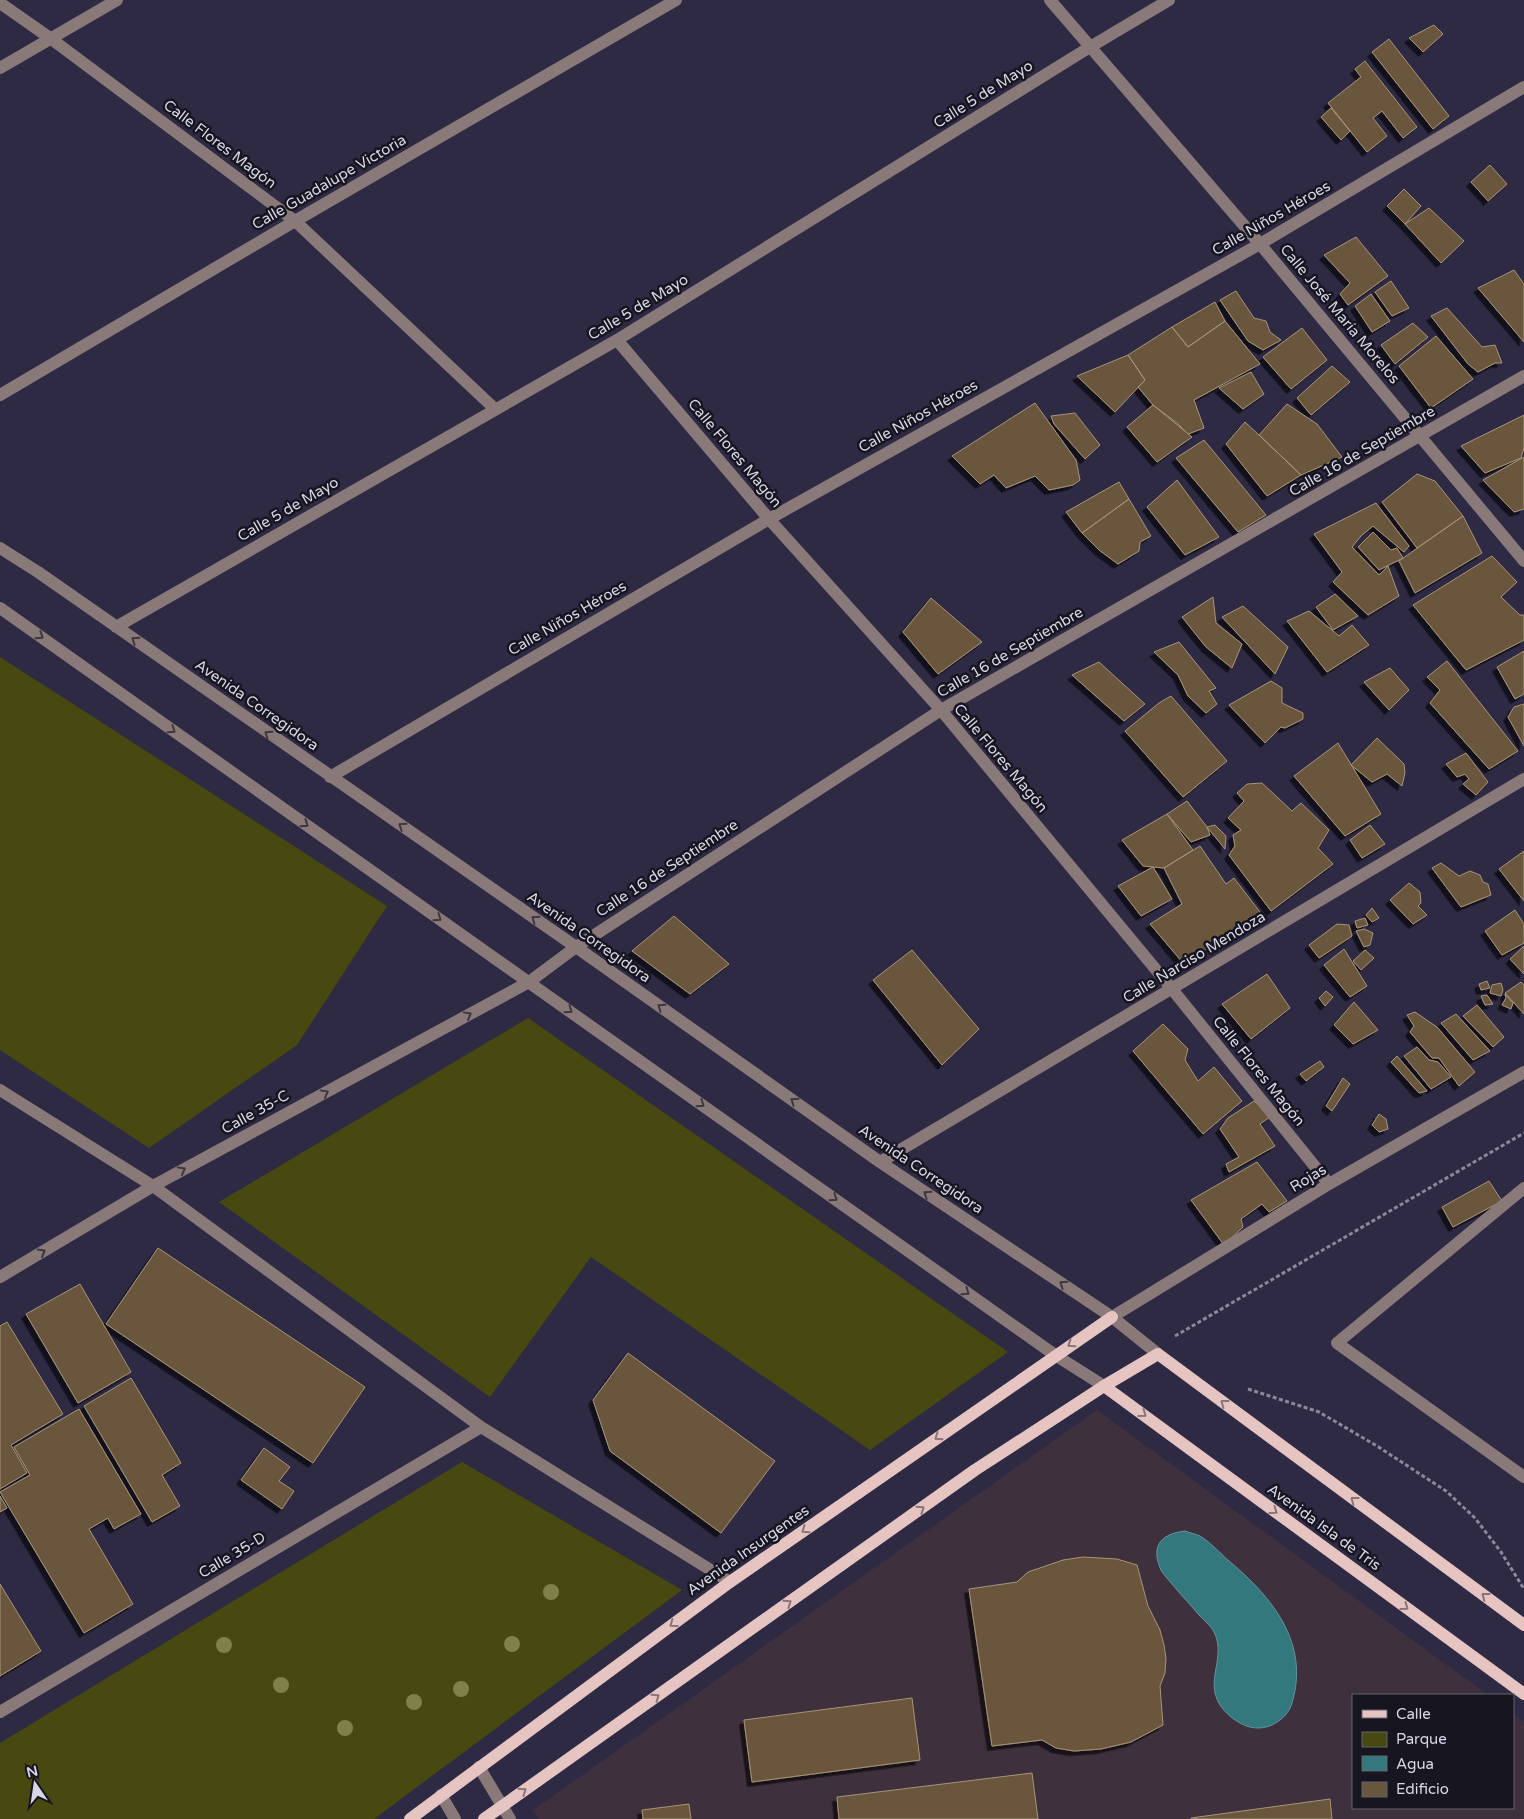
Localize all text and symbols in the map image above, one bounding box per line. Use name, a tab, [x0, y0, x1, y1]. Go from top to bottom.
street label: Calle 5 de Mayo	[930, 56, 1036, 132]
street label: Calle Flores Magón	[160, 96, 280, 192]
street label: Calle Guadalupe Victoria	[249, 130, 409, 234]
street label: Calle Niños Héroes	[1209, 177, 1333, 259]
street label: Calle José María Morelos	[1276, 241, 1404, 387]
street label: Calle 5 de Mayo	[585, 270, 691, 344]
street label: Calle Niños Héroes	[855, 376, 981, 456]
street label: Calle Flores Magón	[684, 395, 786, 511]
street label: Calle 16 de Septiembre	[1286, 402, 1438, 500]
street label: Calle 5 de Mayo	[234, 473, 342, 545]
street label: Calle Niños Héroes	[505, 577, 629, 659]
street label: Calle 16 de Septiembre	[934, 603, 1086, 701]
one-way arrow	[34, 630, 44, 639]
one-way arrow	[132, 637, 141, 646]
street label: Avenida Corregidora	[192, 656, 322, 754]
street label: Calle Flores Magón	[950, 700, 1052, 816]
one-way arrow	[167, 724, 176, 733]
one-way arrow	[265, 730, 274, 740]
street label: Calle 16 de Septiembre	[593, 815, 741, 921]
one-way arrow	[299, 818, 309, 827]
one-way arrow	[398, 823, 408, 832]
street label: Avenida Corregidora	[524, 888, 654, 986]
street label: Calle Narciso Mendoza	[1119, 907, 1269, 1007]
one-way arrow	[432, 912, 442, 921]
one-way arrow	[532, 916, 541, 925]
one-way arrow	[563, 1004, 572, 1013]
one-way arrow	[657, 1004, 667, 1013]
one-way arrow	[463, 1011, 472, 1021]
street label: Calle Flores Magón	[1209, 1012, 1309, 1130]
street label: Calle 35-C	[218, 1086, 292, 1138]
one-way arrow	[320, 1089, 329, 1099]
one-way arrow	[695, 1098, 705, 1107]
one-way arrow	[790, 1098, 800, 1107]
street label: Avenida Corregidora	[855, 1121, 987, 1217]
street label: Rojas	[1287, 1160, 1329, 1196]
one-way arrow	[177, 1167, 186, 1177]
one-way arrow	[924, 1191, 933, 1200]
one-way arrow	[828, 1192, 838, 1201]
one-way arrow	[36, 1248, 45, 1258]
one-way arrow	[1059, 1281, 1068, 1290]
one-way arrow	[960, 1286, 970, 1295]
one-way arrow	[1068, 1338, 1077, 1347]
one-way arrow	[1220, 1400, 1230, 1409]
one-way arrow	[1137, 1409, 1146, 1417]
one-way arrow	[934, 1431, 944, 1440]
street label: Avenida Isla de Tris	[1264, 1480, 1384, 1574]
one-way arrow	[1351, 1497, 1360, 1505]
street label: Avenida Insurgentes	[683, 1501, 813, 1599]
one-way arrow	[1268, 1505, 1278, 1514]
one-way arrow	[915, 1506, 925, 1515]
one-way arrow	[801, 1524, 811, 1533]
street label: Calle 35-D	[195, 1528, 269, 1582]
one-way arrow	[1482, 1594, 1491, 1602]
one-way arrow	[783, 1600, 792, 1609]
one-way arrow	[1399, 1601, 1409, 1610]
one-way arrow	[670, 1619, 679, 1627]
one-way arrow	[650, 1694, 660, 1703]
legend	[1352, 1694, 1514, 1809]
text: Calle	[1396, 1705, 1431, 1723]
text: Parque	[1396, 1730, 1447, 1748]
text: Agua	[1396, 1755, 1434, 1773]
north arrow	[10, 1759, 60, 1809]
text: N	[25, 1762, 40, 1781]
text: Edificio	[1396, 1780, 1449, 1798]
one-way arrow	[518, 1788, 527, 1797]

